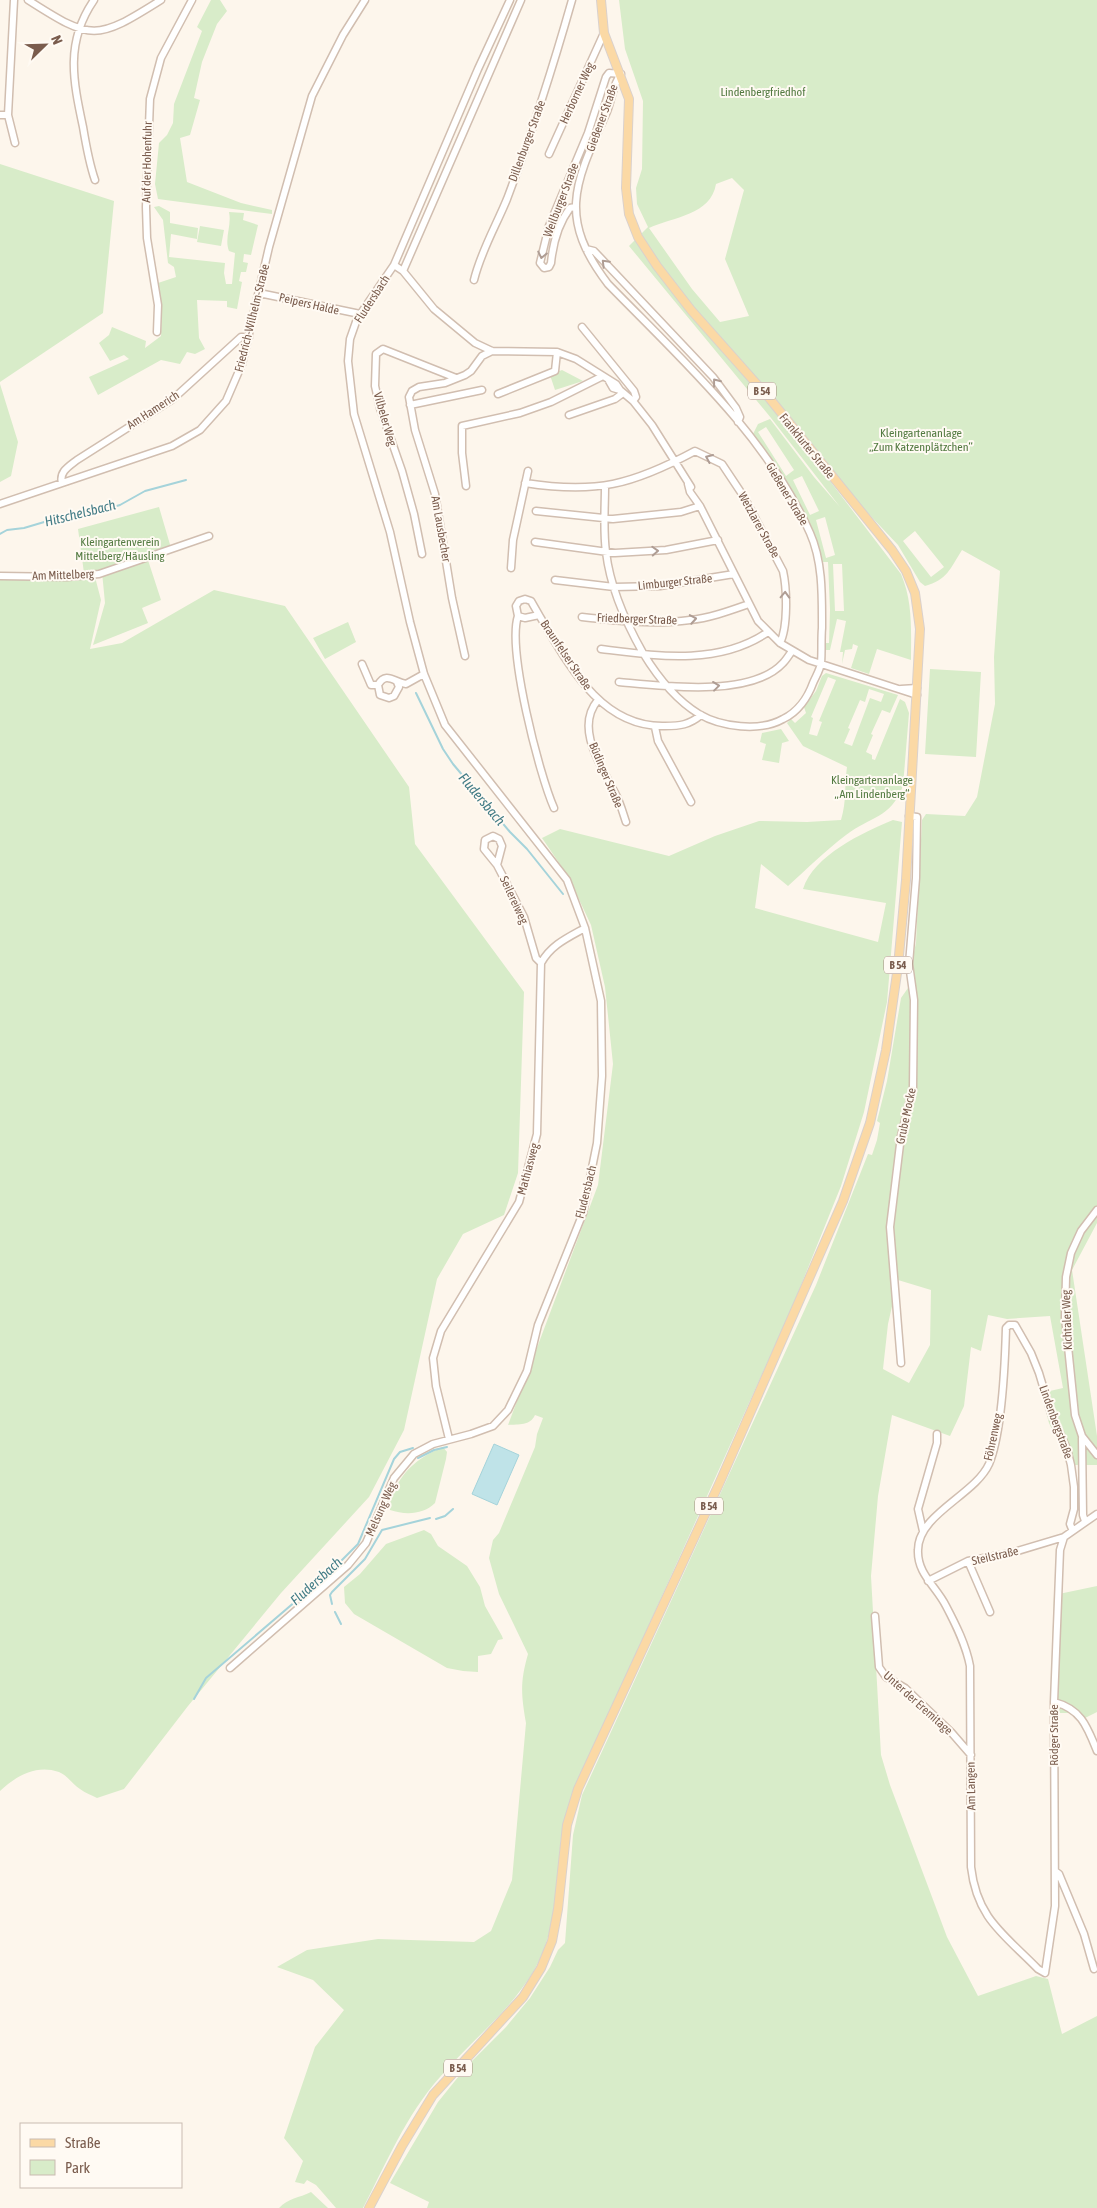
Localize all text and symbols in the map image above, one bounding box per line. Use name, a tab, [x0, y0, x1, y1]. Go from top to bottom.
north arrow	[20, 20, 70, 70]
text: N	[48, 33, 66, 47]
street label: Herborner Weg	[557, 59, 598, 126]
street label: Gießener Straße	[583, 82, 621, 154]
park label: Lindenbergfriedhof	[720, 85, 806, 99]
street label: Dillenburger Straße	[506, 98, 548, 184]
street label: Auf der Hohenfuhr	[139, 121, 155, 203]
street label: Weilburger Straße	[540, 161, 582, 239]
one-way arrow	[537, 251, 548, 260]
one-way arrow	[602, 260, 611, 269]
street label: Friedrich-Wilhelm-Straße	[232, 263, 272, 373]
street label: Fludersbach	[351, 272, 393, 326]
street label: Peipers Halde	[278, 290, 340, 318]
one-way arrow	[713, 379, 721, 388]
road number: B 54	[748, 382, 776, 400]
street label: Am Hamerich	[124, 388, 182, 432]
street label: Vilbeler Weg	[371, 390, 400, 448]
street label: Frankfurter Straße	[777, 411, 837, 481]
park label: Kleingartenanlage „Zum Katzenplätzchen“	[869, 426, 973, 454]
one-way arrow	[705, 453, 714, 464]
street label: Gießener Straße	[763, 460, 811, 528]
street label: Wetzlarer Straße	[735, 490, 783, 560]
street label: Am Lausbecher	[428, 495, 454, 564]
water label: Hitschelsbach	[43, 496, 117, 530]
park label: Kleingartenverein Mittelberg/Häusling	[75, 535, 165, 563]
one-way arrow	[651, 545, 659, 556]
street label: Am Mittelberg	[32, 567, 95, 583]
street label: Limburger Straße	[637, 571, 713, 593]
one-way arrow	[780, 591, 790, 598]
street label: Friedberger Straße	[597, 611, 677, 627]
one-way arrow	[689, 615, 697, 625]
street label: Braunfelser Straße	[537, 617, 595, 693]
one-way arrow	[712, 681, 720, 692]
street label: Büdinger Straße	[586, 740, 626, 810]
water label: Fludersbach	[456, 770, 509, 829]
park label: Kleingartenanlage „Am Lindenberg“	[831, 773, 913, 801]
street label: Seilereiweg	[497, 874, 532, 927]
road number: B 54	[884, 956, 912, 974]
street label: Grube Mocke	[893, 1087, 919, 1145]
street label: Mathiasweg	[514, 1141, 542, 1196]
street label: Fludersbach	[573, 1164, 599, 1220]
street label: Kichtaler Weg	[1059, 1289, 1075, 1351]
street label: Lindenbergstraße	[1036, 1383, 1076, 1461]
street label: Föhrenweg	[981, 1411, 1005, 1462]
street label: Melsung Weg	[363, 1479, 400, 1538]
road number: B 54	[695, 1498, 723, 1514]
street label: Steilstraße	[970, 1544, 1020, 1568]
water label: Fludersbach	[287, 1554, 345, 1608]
street label: Unter der Eremitage	[881, 1668, 955, 1738]
street label: Rödger Straße	[1047, 1704, 1061, 1766]
street label: Am Langen	[964, 1762, 978, 1810]
road number: B 54	[444, 2060, 472, 2076]
legend	[20, 2123, 182, 2188]
text: Straße	[65, 2134, 101, 2151]
text: Park	[65, 2159, 90, 2176]

